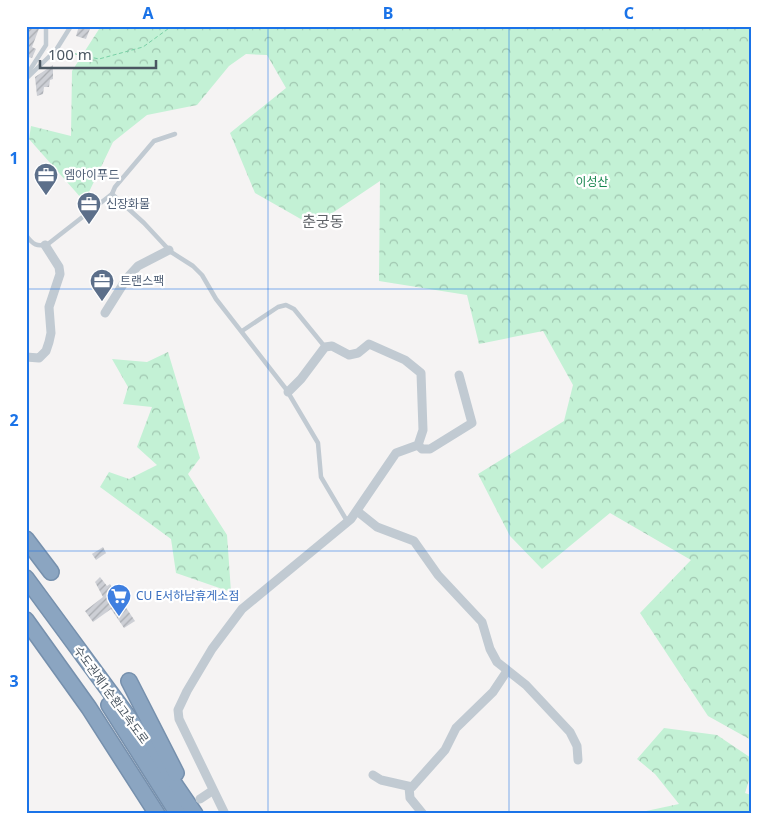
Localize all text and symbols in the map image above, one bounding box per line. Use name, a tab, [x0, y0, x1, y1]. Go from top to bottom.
text: A	[142, 2, 154, 24]
text: B	[383, 2, 393, 24]
text: C	[624, 2, 634, 24]
scale bar	[40, 38, 156, 70]
text: 100 m	[48, 44, 92, 64]
text: 1	[9, 147, 19, 169]
office icon: 엠아이푸드	[33, 162, 59, 196]
place label: 엠아이푸드	[64, 166, 119, 183]
park label: 이성산	[575, 173, 609, 190]
office icon: 신장화물	[76, 191, 102, 225]
place label: 신장화물	[106, 195, 150, 212]
district label: 춘궁동	[302, 211, 344, 231]
office icon: 트랜스팩	[89, 268, 115, 302]
place label: 트랜스팩	[120, 272, 164, 289]
text: 2	[9, 409, 19, 431]
supermarket icon: CU E서하남휴게소점	[106, 583, 132, 617]
place label: CU E서하남휴게소점	[136, 587, 239, 604]
street label: 수도권제1순환고속도로	[70, 642, 153, 747]
text: 3	[9, 670, 19, 692]

